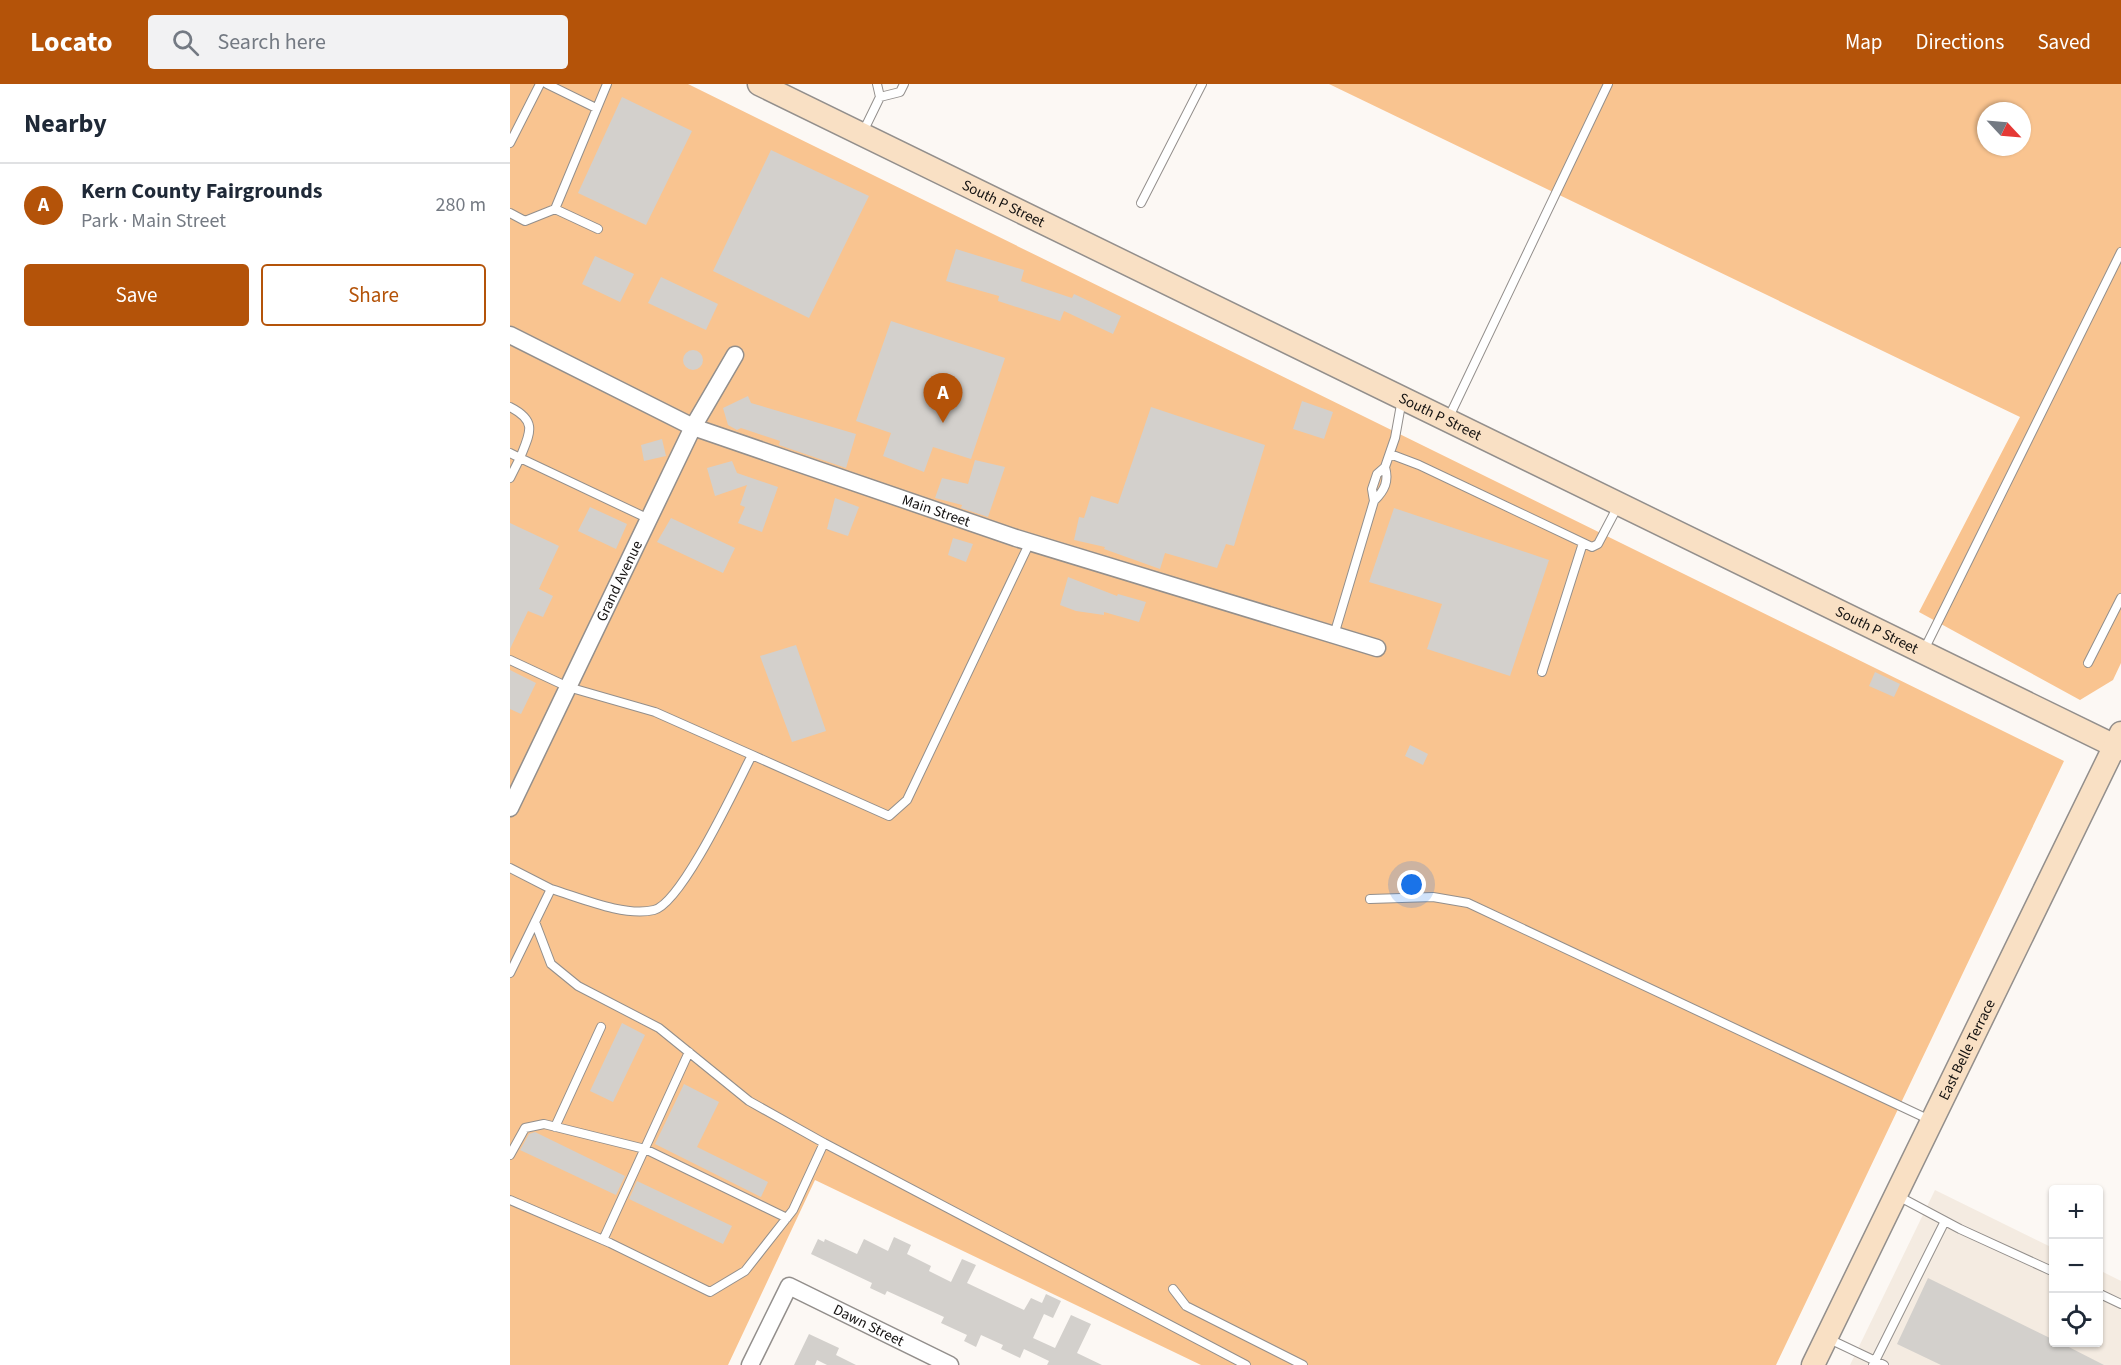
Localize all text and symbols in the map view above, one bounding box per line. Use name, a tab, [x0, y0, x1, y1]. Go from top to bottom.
search box	[148, 15, 568, 69]
text: Locato	[30, 22, 112, 62]
icon: search	[169, 26, 202, 59]
text: Search here	[217, 26, 326, 58]
text: Map	[1845, 27, 1883, 57]
text: Directions	[1916, 27, 2004, 57]
text: Saved	[2037, 27, 2091, 57]
north arrow	[1977, 102, 2031, 156]
text: Nearby	[24, 105, 107, 142]
text: Kern County Fairgrounds	[81, 175, 322, 207]
street label: South P Street	[958, 175, 1048, 233]
text: A	[38, 191, 49, 219]
text: 280 m	[436, 191, 486, 219]
text: Park · Main Street	[81, 207, 226, 235]
button: Save	[24, 264, 249, 326]
button: Share	[261, 264, 486, 326]
pin: A	[924, 374, 962, 423]
street label: South P Street	[1395, 388, 1485, 446]
street label: Main Street	[899, 490, 973, 533]
street label: Grand Avenue	[591, 537, 648, 625]
street label: South P Street	[1832, 601, 1922, 659]
your location	[1397, 870, 1426, 899]
street label: East Belle Terrace	[1934, 996, 2001, 1104]
map controls	[2049, 1185, 2103, 1347]
button: +	[2049, 1185, 2103, 1239]
button: −	[2049, 1239, 2103, 1293]
button: locate	[2049, 1293, 2103, 1347]
street label: Dawn Street	[830, 1299, 908, 1352]

